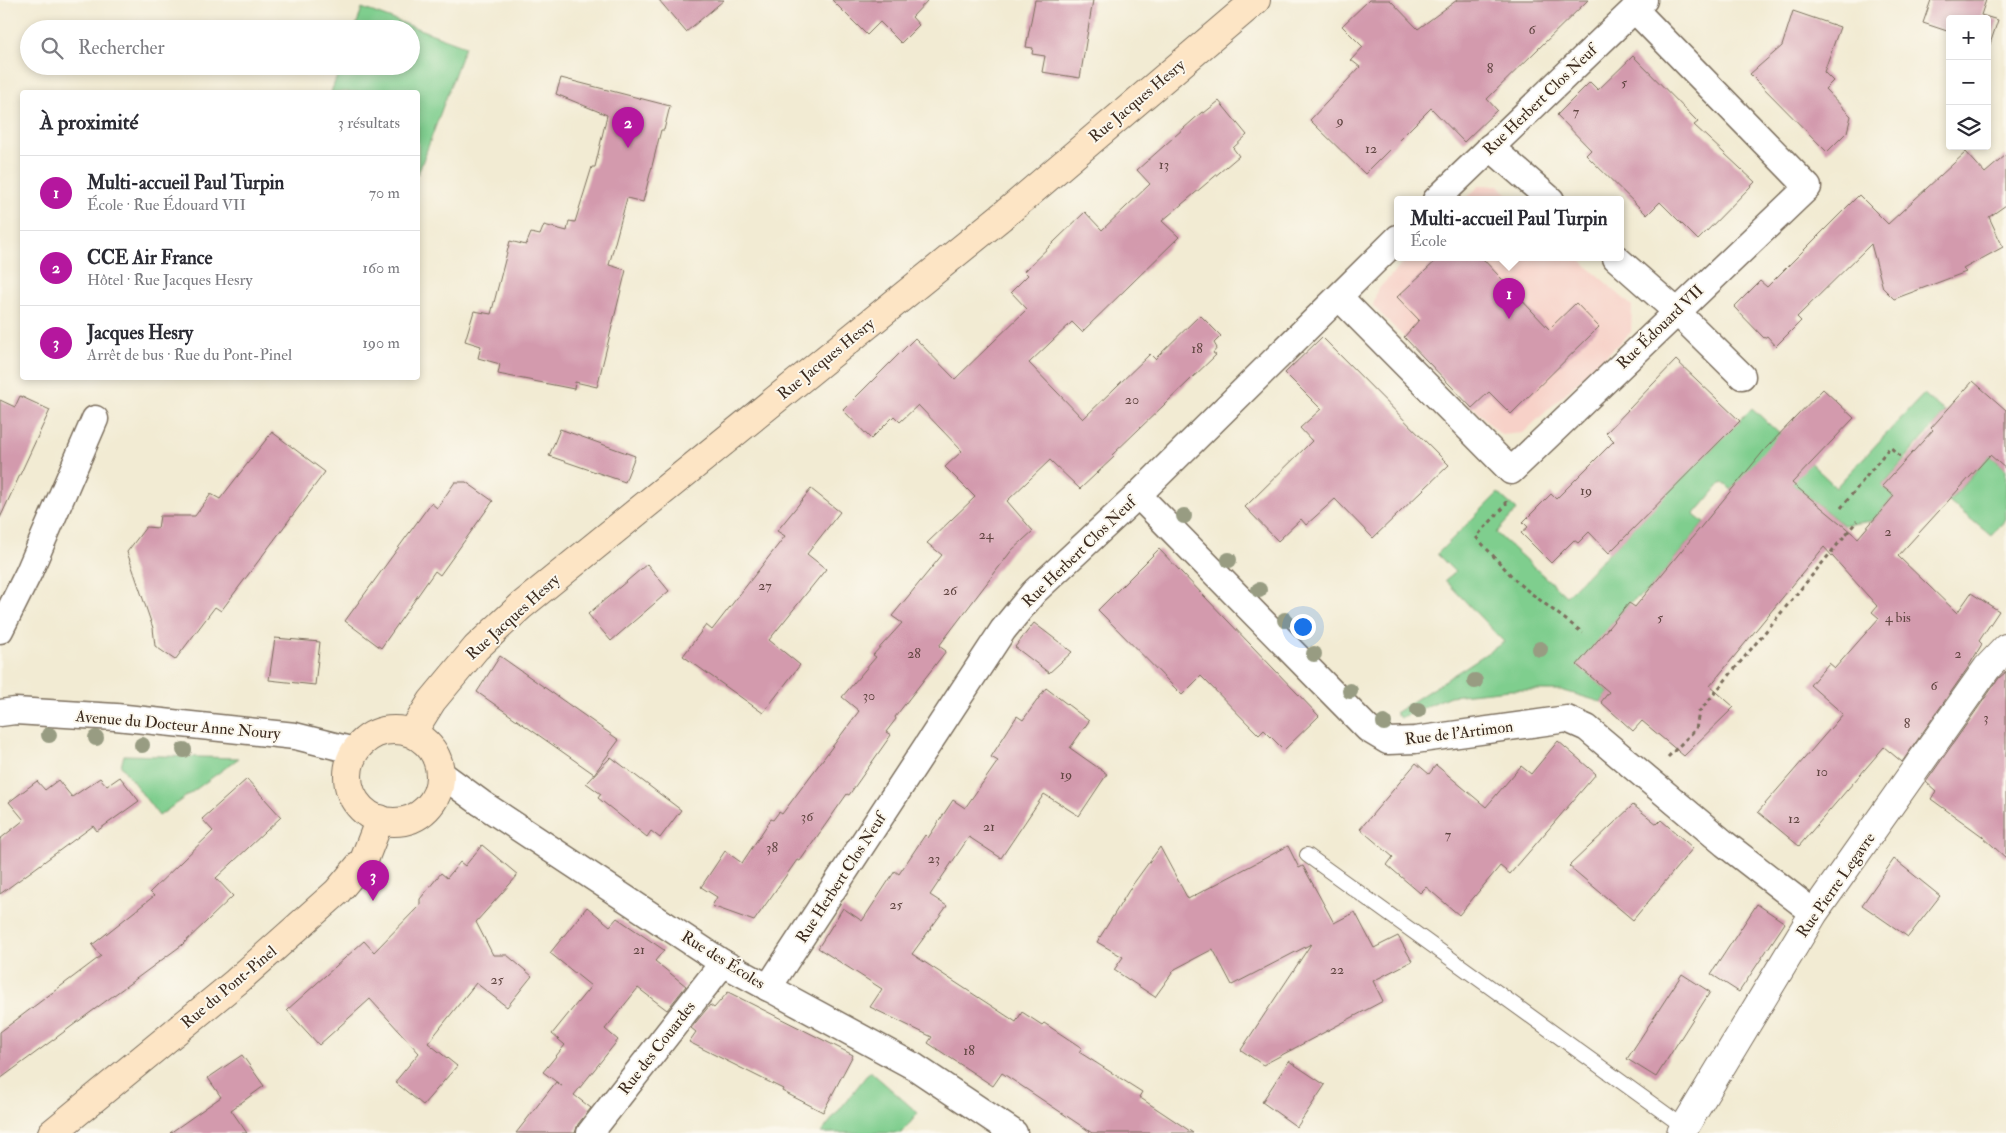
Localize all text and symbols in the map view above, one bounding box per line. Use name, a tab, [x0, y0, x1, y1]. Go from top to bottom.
map controls	[1946, 15, 1991, 150]
button: +	[1946, 15, 1991, 60]
search box	[20, 20, 420, 75]
house number: 6	[1528, 21, 1536, 38]
icon: search	[38, 34, 66, 62]
text: Rechercher	[78, 36, 165, 60]
street label: Rue Herbert Clos Neuf	[1479, 39, 1603, 160]
street label: Rue Jacques Hesry	[1085, 54, 1190, 148]
house number: 8	[1487, 60, 1494, 77]
button: −	[1946, 60, 1991, 105]
house number: 5	[1621, 74, 1628, 91]
house number: 7	[1573, 103, 1580, 120]
button: layers	[1946, 105, 1991, 150]
pin: 2	[612, 107, 644, 148]
text: À proximité	[40, 109, 138, 136]
house number: 9	[1335, 112, 1344, 129]
text: 3 résultats	[338, 113, 400, 133]
house number: 12	[1365, 140, 1377, 157]
house number: 13	[1159, 156, 1169, 173]
text: Multi-accueil Paul Turpin	[87, 171, 284, 195]
text: 1	[53, 183, 59, 203]
text: 70 m	[369, 183, 400, 203]
text: École · Rue Édouard VII	[87, 195, 246, 215]
popup	[1394, 196, 1624, 261]
text: Multi-accueil Paul Turpin	[1410, 207, 1608, 231]
text: École	[1410, 231, 1447, 251]
text: CCE Air France	[87, 246, 212, 270]
text: 2	[52, 258, 60, 278]
text: 160 m	[362, 258, 400, 278]
text: Hôtel · Rue Jacques Hesry	[87, 270, 252, 290]
pin: 1	[1493, 278, 1525, 319]
street label: Rue Édouard VII	[1612, 280, 1708, 373]
street label: Rue Jacques Hesry	[773, 313, 880, 405]
text: Jacques Hesry	[87, 321, 193, 345]
text: 3	[53, 333, 59, 353]
text: 190 m	[362, 333, 400, 353]
house number: 18	[1191, 340, 1203, 357]
text: Arrêt de bus · Rue du Pont-Pinel	[87, 345, 292, 365]
house number: 20	[1125, 391, 1139, 408]
house number: 19	[1580, 482, 1592, 499]
street label: Rue Herbert Clos Neuf	[1018, 491, 1142, 612]
house number: 2	[1884, 523, 1892, 540]
house number: 24	[979, 526, 995, 543]
street label: Rue Jacques Hesry	[462, 569, 565, 665]
house number: 27	[758, 577, 772, 594]
house number: 26	[943, 582, 958, 599]
house number: 5	[1657, 609, 1664, 626]
house number: 4 bis	[1885, 609, 1911, 626]
your location	[1290, 614, 1316, 640]
house number: 28	[907, 645, 921, 662]
house number: 2	[1954, 645, 1962, 662]
house number: 6	[1930, 677, 1938, 694]
house number: 30	[863, 687, 875, 704]
street label: Avenue du Docteur Anne Noury	[74, 706, 282, 744]
house number: 3	[1983, 709, 1989, 726]
house number: 8	[1904, 715, 1911, 732]
street label: Rue de l'Artimon	[1404, 716, 1514, 750]
house number: 10	[1816, 763, 1828, 780]
house number: 19	[1060, 766, 1072, 783]
street label: Rue Herbert Clos Neuf	[792, 807, 892, 947]
house number: 36	[801, 808, 814, 825]
house number: 12	[1788, 810, 1800, 827]
house number: 21	[983, 818, 995, 835]
house number: 7	[1445, 826, 1452, 843]
street label: Rue Pierre Legavre	[1792, 828, 1880, 941]
house number: 38	[766, 839, 778, 856]
house number: 23	[928, 850, 940, 867]
pin: 3	[357, 860, 389, 901]
house number: 25	[889, 896, 903, 913]
street label: Rue des Écoles	[678, 926, 769, 994]
street label: Rue du Pont-Pinel	[177, 941, 281, 1033]
house number: 21	[633, 941, 645, 958]
house number: 22	[1330, 961, 1344, 978]
house number: 25	[490, 971, 504, 988]
street label: Rue des Couardes	[614, 997, 700, 1099]
house number: 18	[963, 1042, 975, 1059]

